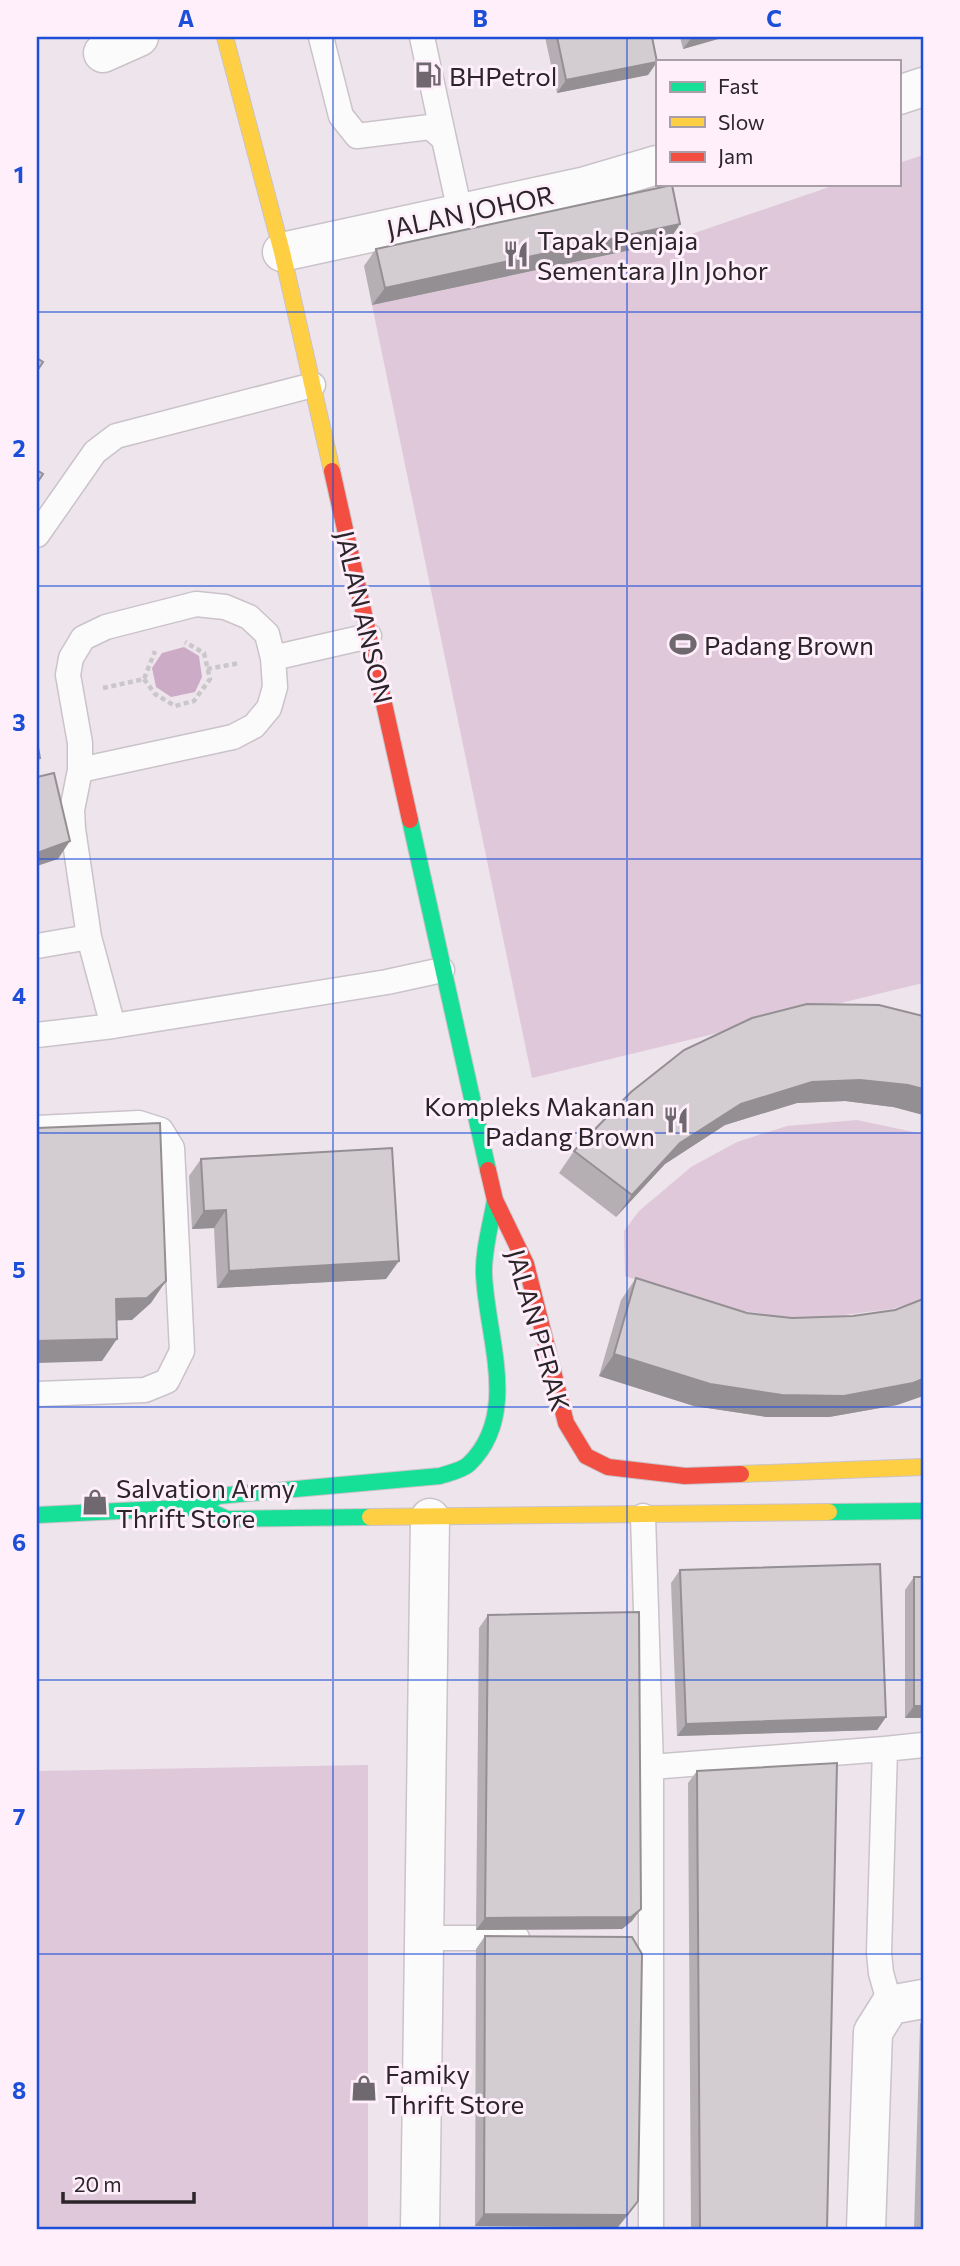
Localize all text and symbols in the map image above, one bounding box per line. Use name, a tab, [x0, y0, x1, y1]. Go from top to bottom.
text: A	[178, 4, 195, 32]
text: B	[472, 4, 488, 32]
text: C	[766, 4, 782, 32]
fuel station icon: BHPetrol	[413, 60, 443, 90]
place label: BHPetrol	[449, 60, 557, 91]
legend	[656, 60, 900, 186]
text: Fast	[718, 73, 759, 98]
text: Slow	[718, 109, 765, 134]
text: Jam	[718, 143, 753, 168]
text: 1	[14, 160, 24, 188]
street label: JALAN JOHOR	[384, 178, 556, 244]
place label: Tapak Penjaja Sementara Jln Johor	[537, 224, 768, 285]
restaurant icon: Tapak Penjaja Sementara Jln Johor	[501, 239, 531, 269]
text: 2	[12, 434, 26, 462]
street label: JALAN ANSON	[330, 527, 400, 707]
sports icon: Padang Brown	[668, 629, 698, 659]
place label: Padang Brown	[704, 629, 874, 660]
text: 3	[12, 708, 26, 736]
text: 4	[12, 981, 26, 1009]
place label: Kompleks Makanan Padang Brown	[424, 1090, 655, 1151]
restaurant icon: Kompleks Makanan Padang Brown	[661, 1105, 691, 1135]
street label: JALAN PERAK	[501, 1245, 577, 1415]
text: 5	[12, 1255, 26, 1283]
place label: Salvation Army Thrift Store	[116, 1472, 295, 1533]
shop icon: Salvation Army Thrift Store	[80, 1487, 110, 1517]
text: 6	[12, 1528, 26, 1556]
text: 7	[13, 1802, 25, 1830]
place label: Famiky Thrift Store	[385, 2058, 524, 2119]
shop icon: Famiky Thrift Store	[349, 2073, 379, 2103]
text: 8	[12, 2076, 26, 2104]
scale bar	[63, 2161, 194, 2205]
text: 20 m	[74, 2171, 122, 2196]

